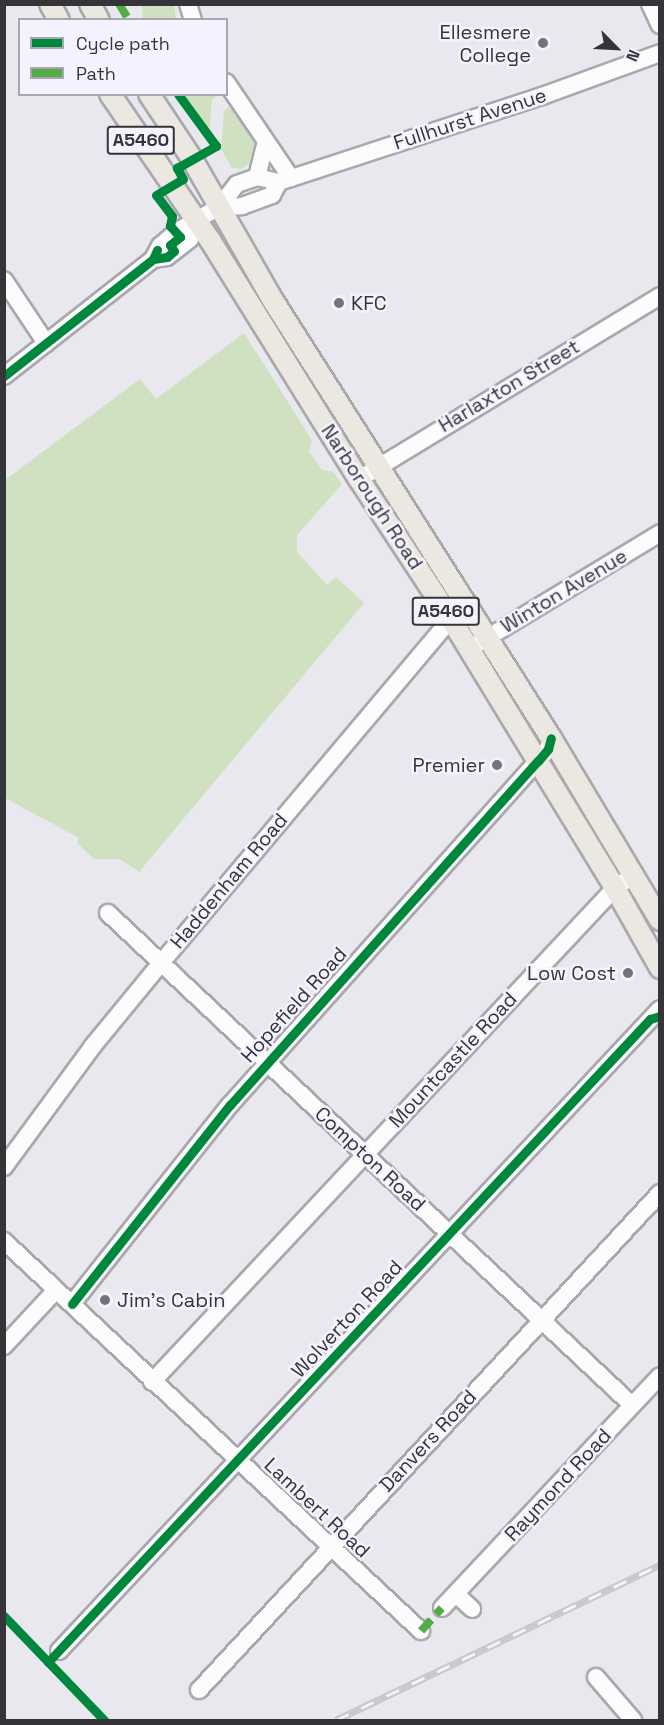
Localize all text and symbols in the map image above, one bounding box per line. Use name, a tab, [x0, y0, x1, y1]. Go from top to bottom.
legend	[18, 18, 228, 96]
north arrow	[586, 18, 646, 78]
place label: Ellesmere College	[440, 20, 531, 67]
text: Cycle path	[76, 32, 170, 55]
marker: Ellesmere College	[536, 36, 550, 50]
text: N	[621, 46, 645, 65]
text: Path	[76, 62, 116, 85]
street label: Fullhurst Avenue	[390, 83, 550, 155]
road number: A5460	[106, 125, 176, 155]
place label: KFC	[351, 291, 387, 315]
marker: KFC	[332, 296, 346, 310]
street label: Harlaxton Street	[434, 334, 584, 438]
street label: Narborough Road	[316, 420, 428, 574]
street label: Winton Avenue	[496, 544, 632, 638]
road number: A5460	[412, 596, 480, 626]
place label: Premier	[412, 753, 485, 777]
marker: Premier	[490, 758, 504, 772]
street label: Haddenham Road	[165, 808, 293, 954]
street label: Hopefield Road	[236, 942, 352, 1068]
place label: Low Cost	[527, 961, 616, 985]
marker: Low Cost	[621, 966, 635, 980]
street label: Mountcastle Road	[384, 987, 522, 1133]
street label: Compton Road	[310, 1102, 430, 1216]
street label: Wolverton Road	[286, 1255, 408, 1383]
place label: Jim's Cabin	[117, 1288, 225, 1312]
marker: Jim's Cabin	[98, 1293, 112, 1307]
street label: Danvers Road	[375, 1385, 481, 1497]
street label: Raymond Road	[500, 1424, 616, 1546]
street label: Lambert Road	[259, 1453, 375, 1563]

